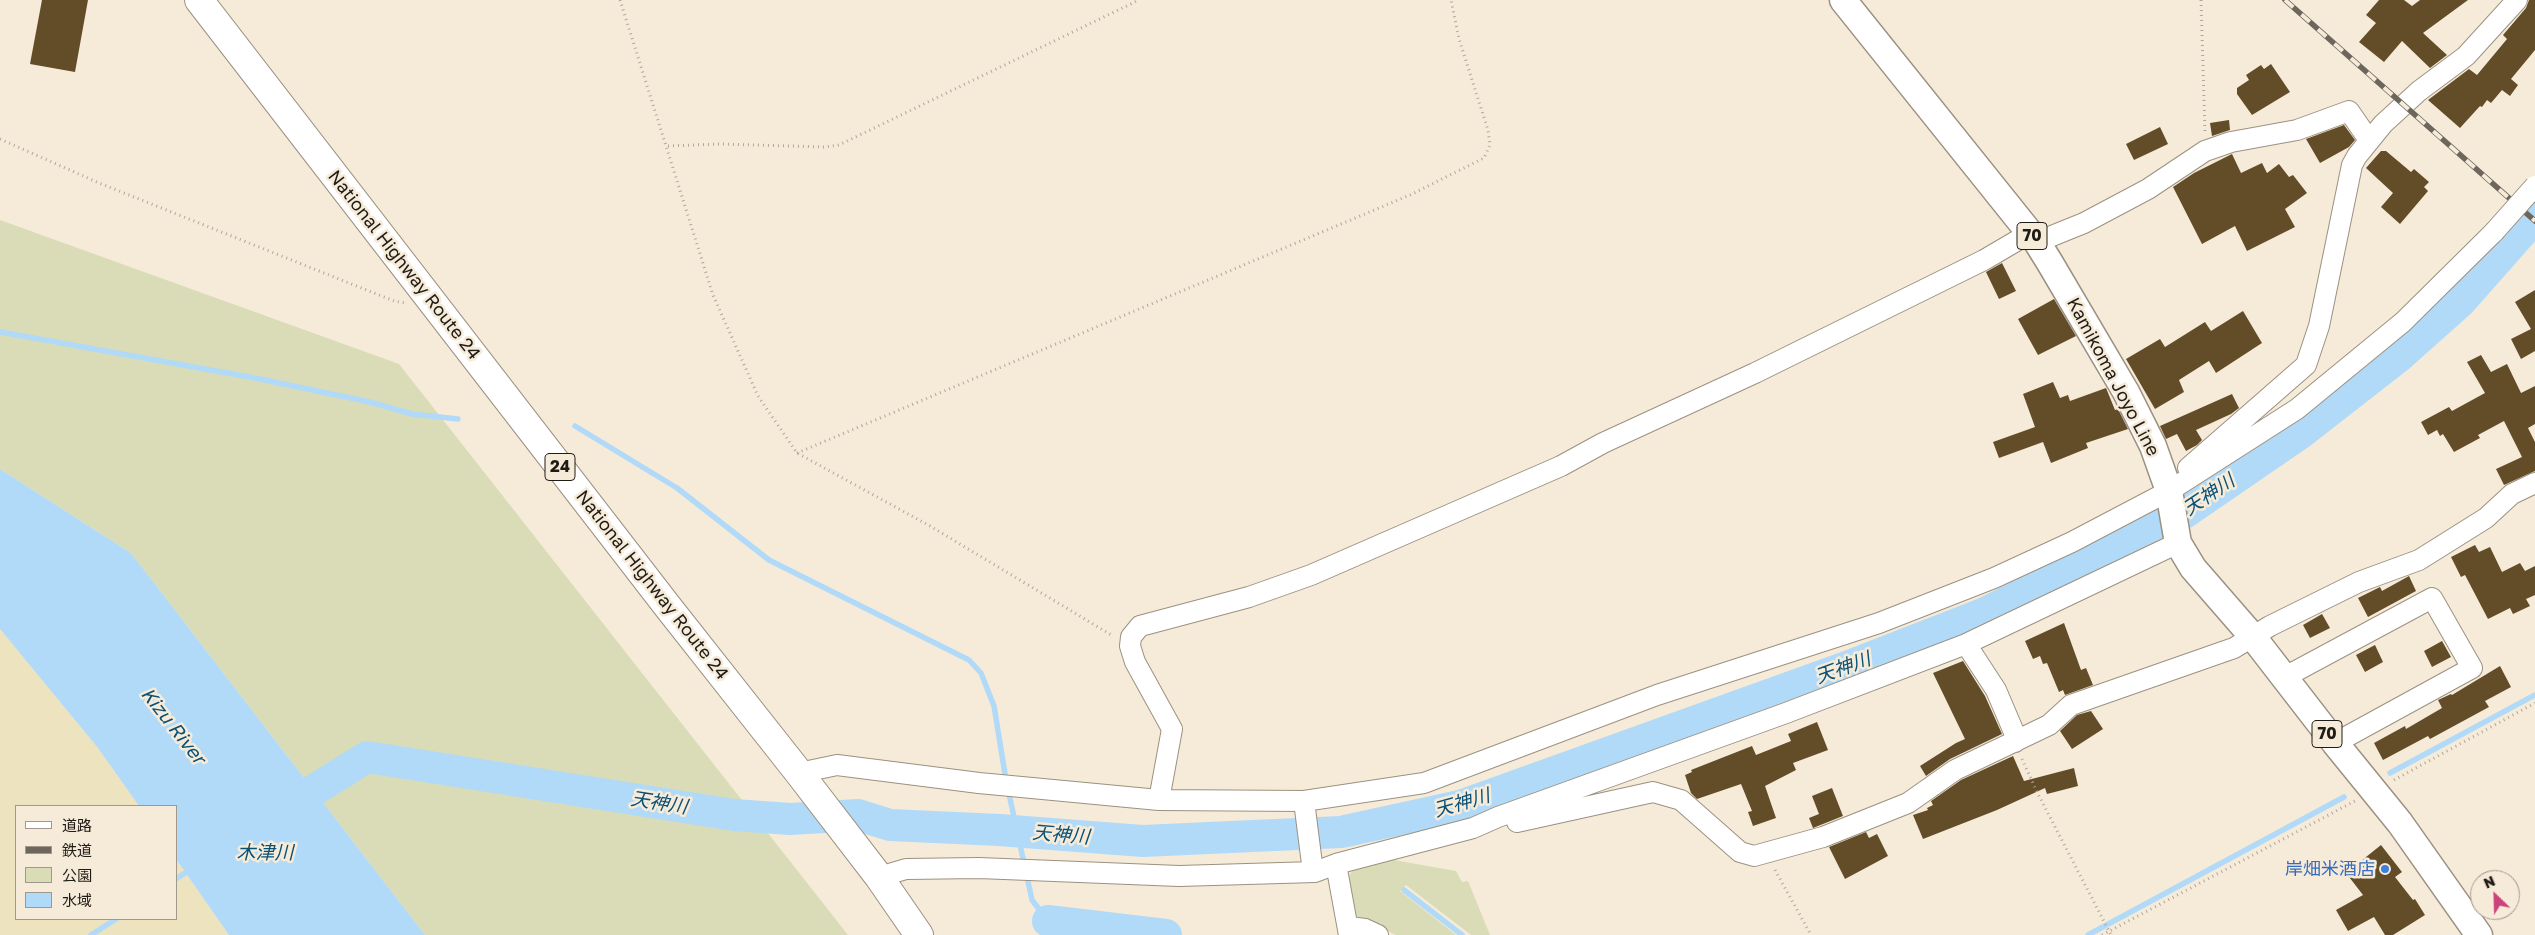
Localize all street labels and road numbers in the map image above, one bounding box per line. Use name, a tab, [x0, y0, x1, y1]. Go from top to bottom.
street label: National Highway Route 24	[323, 166, 485, 364]
road number: 70	[2017, 222, 2047, 250]
street label: Kamikoma Joyo Line	[2062, 294, 2164, 460]
road number: 24	[545, 454, 575, 481]
street label: National Highway Route 24	[571, 486, 733, 684]
road number: 70	[2312, 721, 2342, 748]

